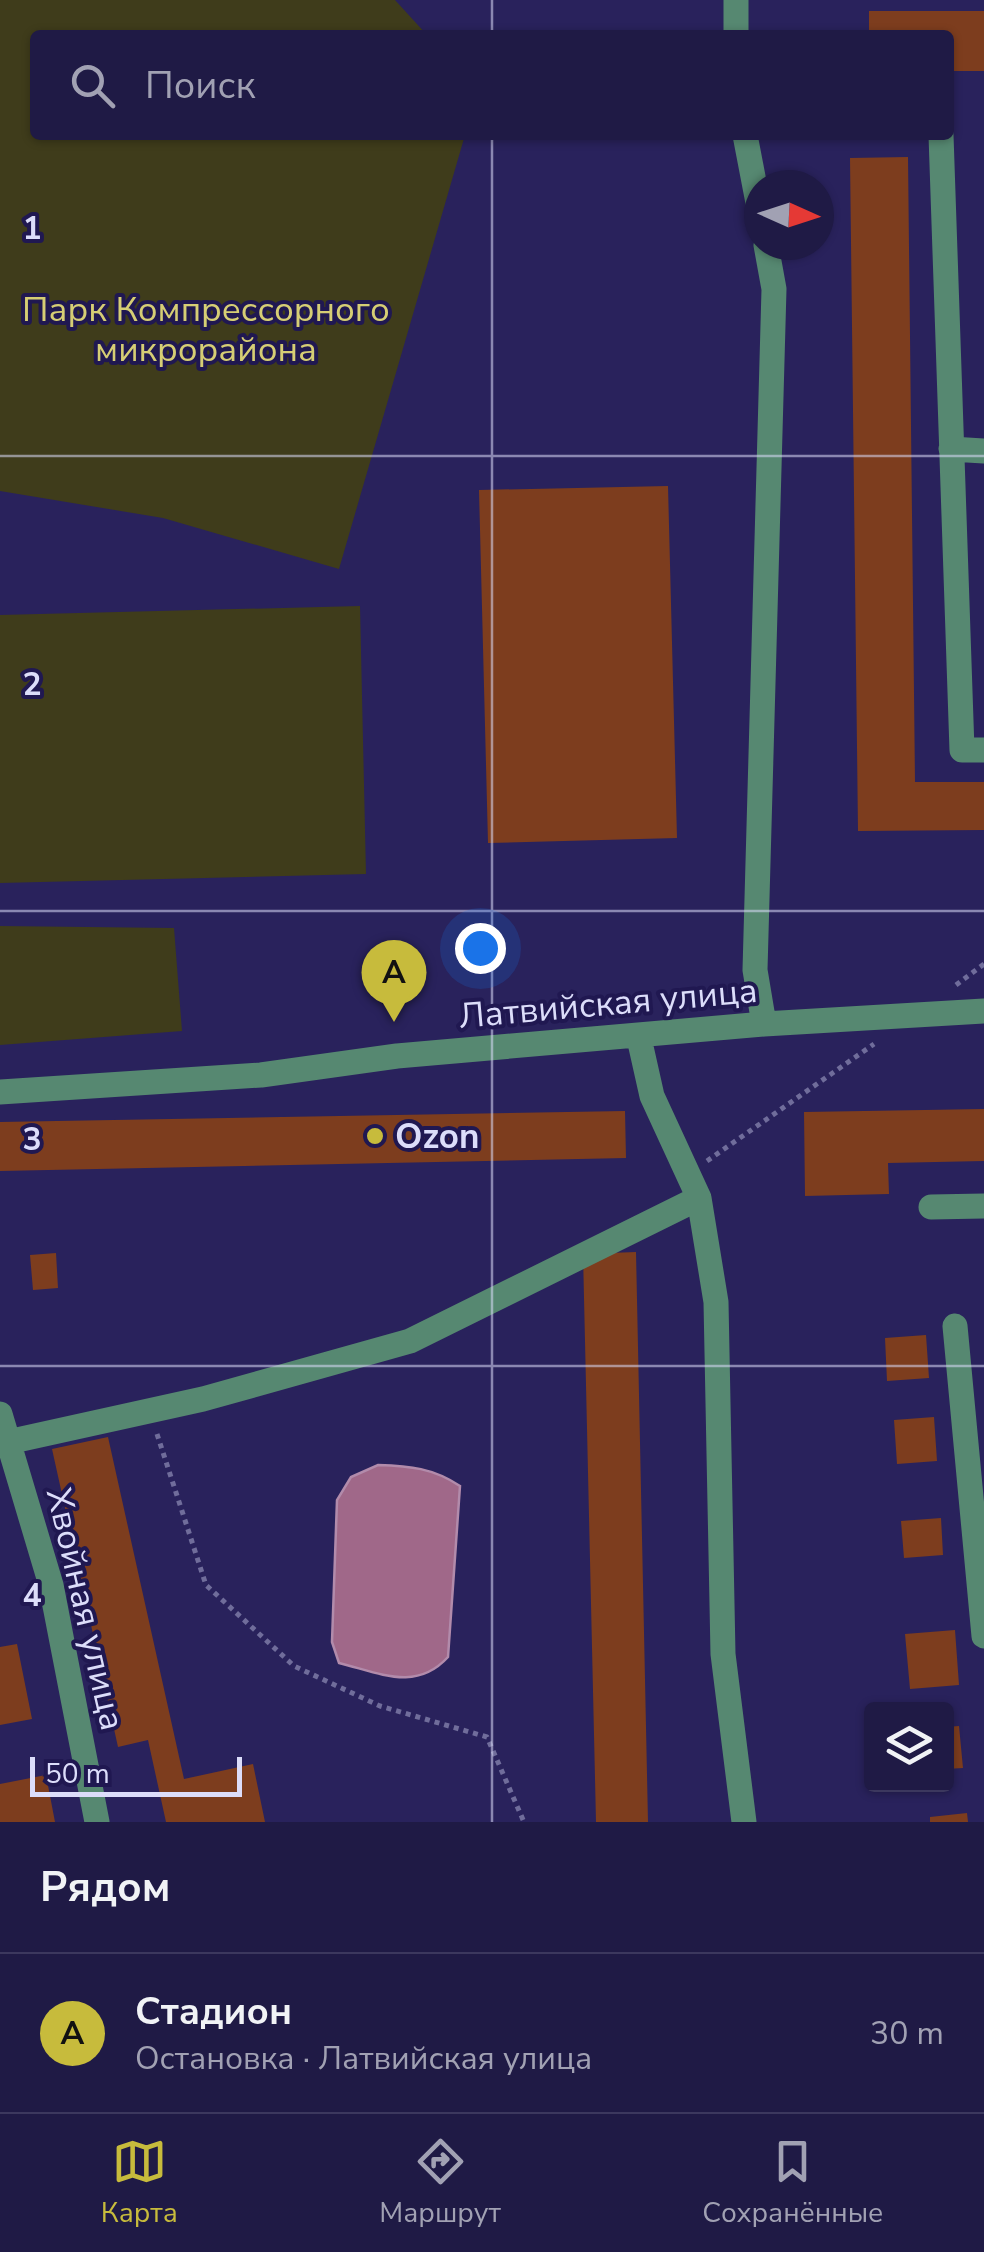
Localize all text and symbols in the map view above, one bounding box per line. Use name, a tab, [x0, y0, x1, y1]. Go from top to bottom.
search box	[30, 30, 954, 140]
icon: search	[65, 58, 120, 113]
text: Поиск	[145, 60, 255, 111]
north arrow	[744, 170, 834, 260]
text: 1	[22, 207, 42, 250]
park label: Парк Компрессорного микрорайона	[22, 286, 390, 373]
text: 2	[22, 663, 42, 706]
your location	[455, 923, 506, 974]
pin: A	[362, 940, 426, 1022]
street label: Латвийская улица	[457, 967, 759, 1040]
place label: Ozon	[395, 1113, 479, 1160]
text: 3	[22, 1118, 42, 1161]
marker: Ozon	[364, 1125, 386, 1147]
street label: Хвойная улица	[35, 1483, 136, 1735]
text: 4	[22, 1574, 42, 1617]
map controls	[864, 1702, 954, 1792]
button: layers	[864, 1702, 954, 1792]
scale bar	[30, 1752, 242, 1796]
text: 50 m	[45, 1755, 110, 1793]
text: Рядом	[40, 1859, 170, 1916]
text: Стадион	[135, 1986, 292, 2037]
text: A	[61, 2012, 84, 2055]
text: 30 m	[870, 2012, 944, 2055]
text: Остановка · Латвийская улица	[135, 2037, 592, 2080]
tab: Карта	[101, 2134, 178, 2232]
tab: Маршрут	[379, 2134, 501, 2232]
tab: Сохранённые	[702, 2134, 883, 2232]

